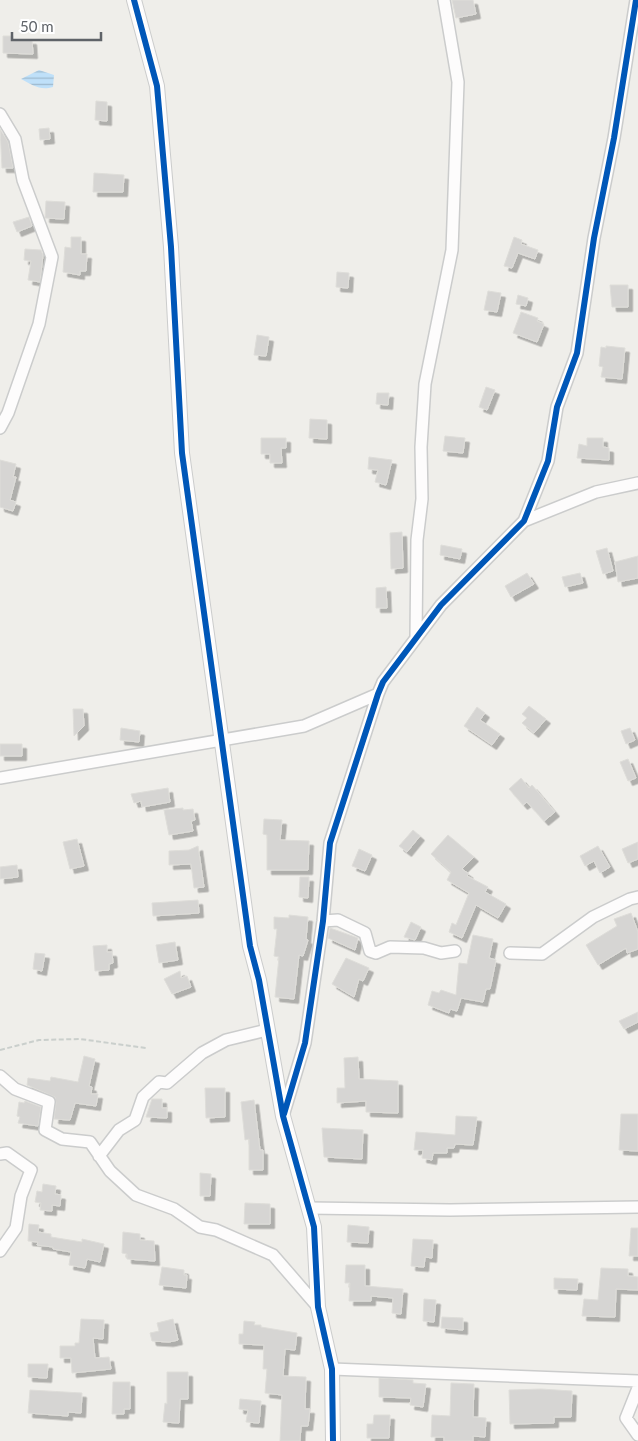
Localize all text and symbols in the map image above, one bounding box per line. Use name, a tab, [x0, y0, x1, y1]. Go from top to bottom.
scale bar	[12, 10, 101, 42]
text: 50 m	[20, 17, 54, 35]

